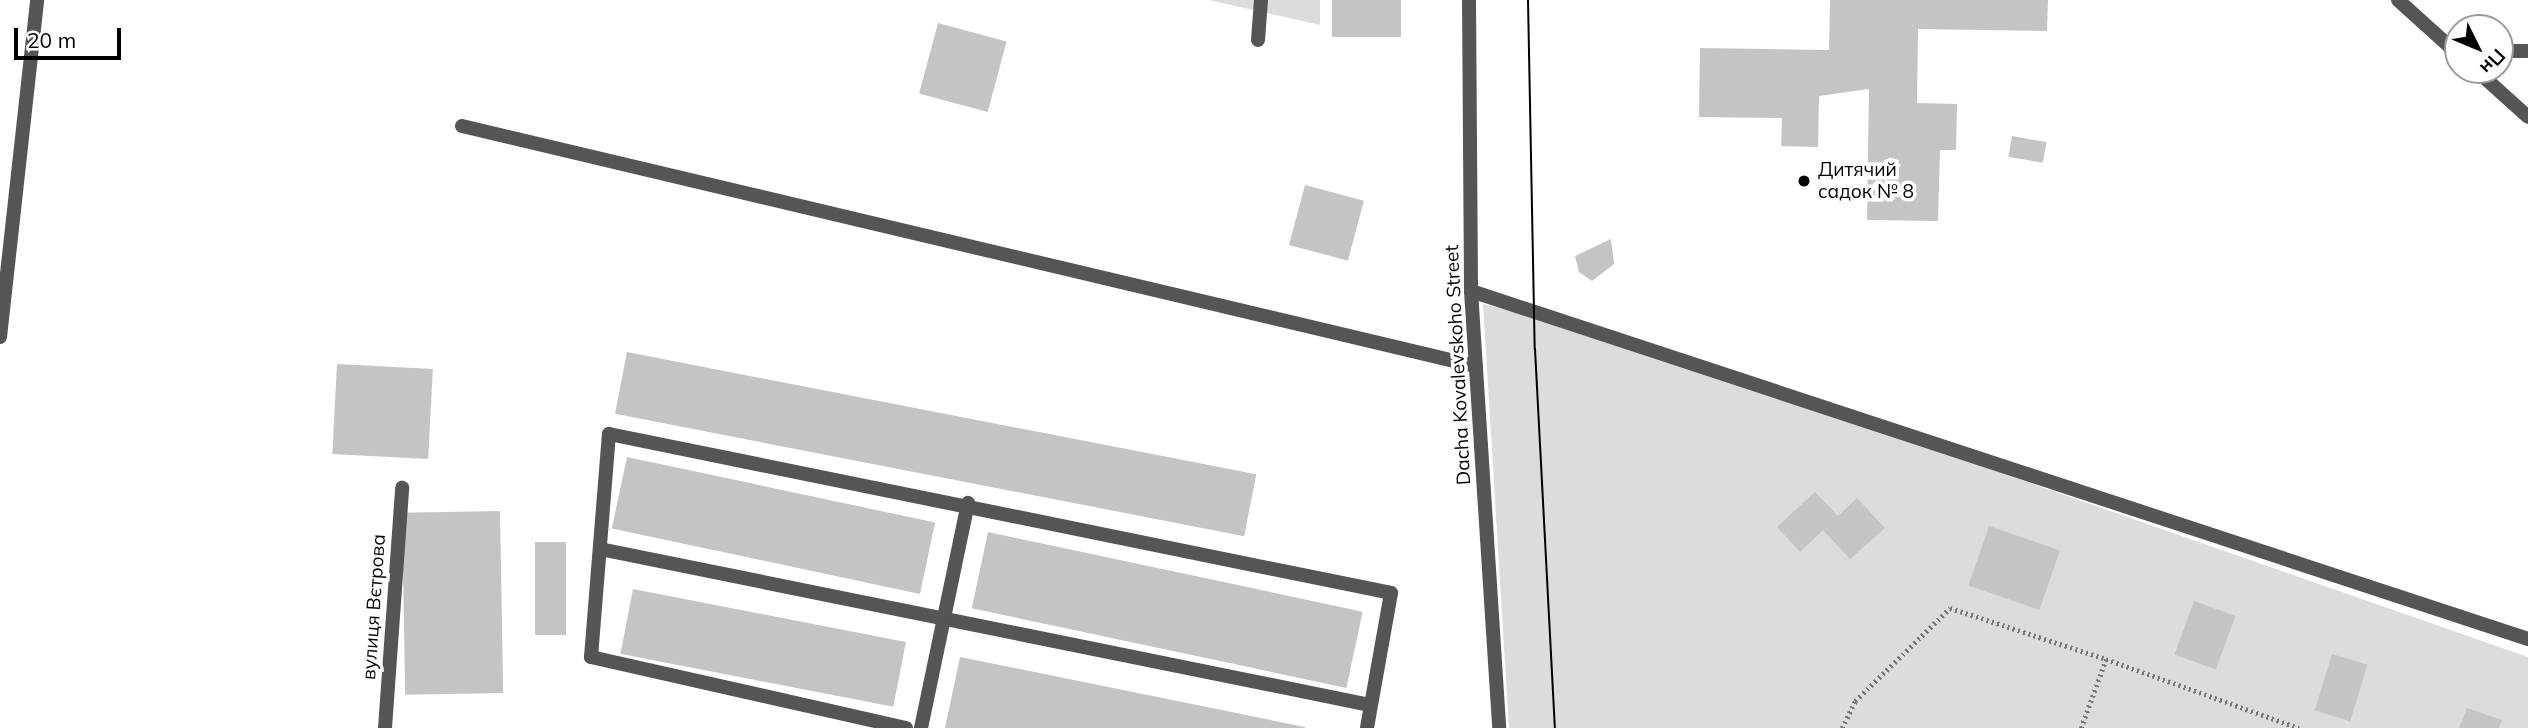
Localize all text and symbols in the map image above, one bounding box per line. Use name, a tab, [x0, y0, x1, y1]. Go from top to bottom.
scale bar	[18, 14, 124, 58]
north arrow	[2444, 14, 2514, 84]
text: 20 m	[27, 27, 76, 53]
text: Пн	[2475, 44, 2511, 80]
place label: Дитячий садок № 8	[1818, 159, 1914, 203]
marker: Дитячий садок № 8	[1796, 173, 1812, 189]
street label: Dacha Kovalevskoho Street	[1440, 244, 1476, 486]
street label: вулиця Вєтрова	[358, 533, 390, 681]

